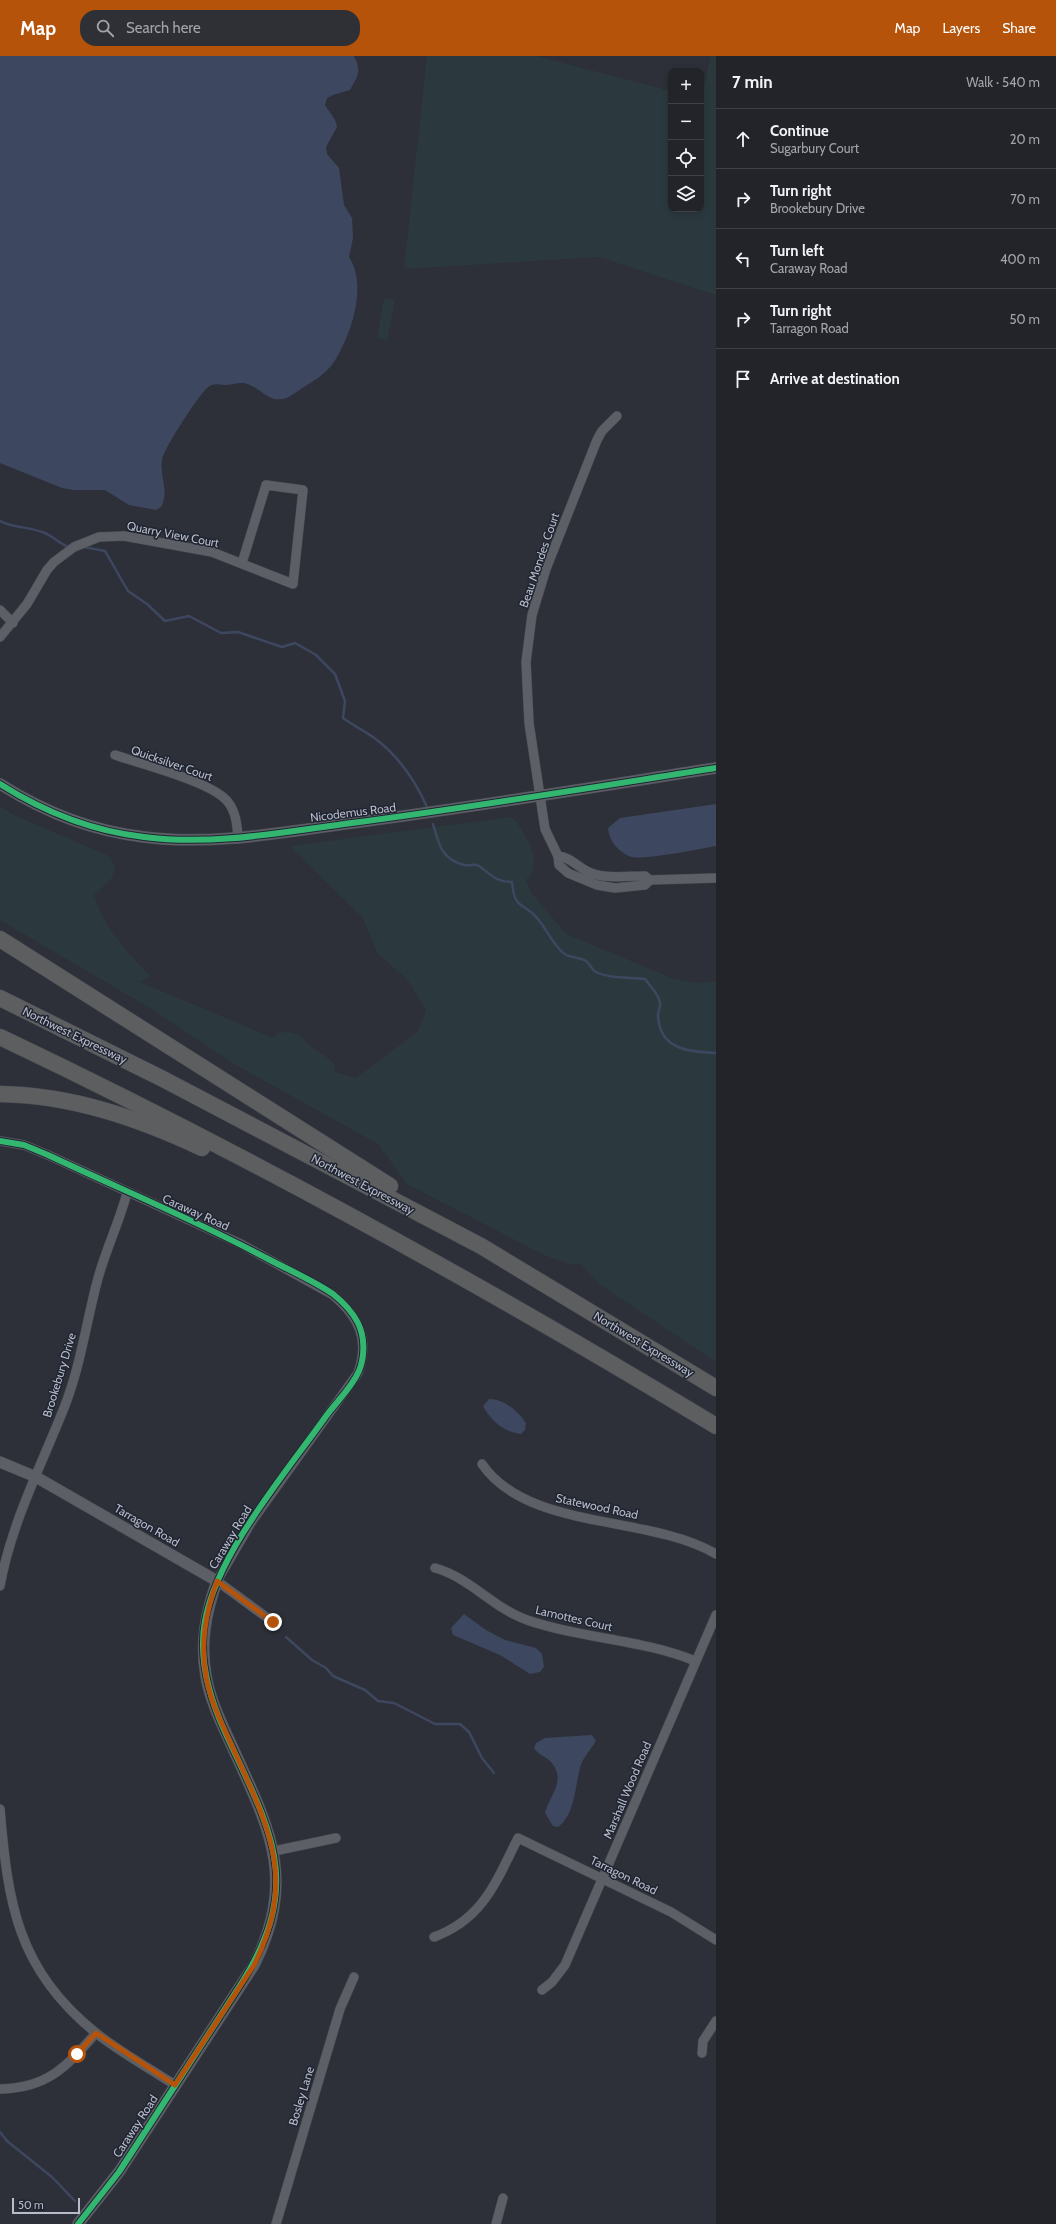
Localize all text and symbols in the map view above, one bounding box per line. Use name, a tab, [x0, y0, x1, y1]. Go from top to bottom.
search box	[80, 10, 360, 46]
text: Map	[20, 17, 56, 40]
icon: search	[94, 17, 116, 39]
text: Search here	[126, 19, 201, 37]
text: Map	[895, 19, 920, 37]
text: Layers	[942, 19, 980, 37]
text: Share	[1002, 19, 1036, 37]
map controls	[668, 68, 704, 212]
button: +	[668, 68, 704, 104]
text: 7 min	[732, 72, 773, 92]
text: Walk · 540 m	[966, 74, 1040, 90]
button: −	[668, 104, 704, 140]
text: Continue	[770, 122, 829, 140]
icon: ahead	[732, 128, 754, 150]
text: 20 m	[1010, 131, 1040, 147]
button: locate	[668, 140, 704, 176]
text: Sugarbury Court	[770, 140, 859, 156]
button: layers	[668, 176, 704, 212]
text: Turn right	[770, 182, 831, 200]
icon: right	[732, 188, 754, 210]
text: 70 m	[1010, 191, 1040, 207]
text: Brookebury Drive	[770, 200, 865, 216]
text: Turn left	[770, 242, 824, 260]
icon: left	[732, 248, 754, 270]
text: 400 m	[1000, 251, 1040, 267]
text: Caraway Road	[770, 260, 847, 276]
text: Turn right	[770, 302, 831, 320]
icon: right	[732, 308, 754, 330]
text: 50 m	[1010, 311, 1040, 327]
text: Tarragon Road	[770, 320, 849, 336]
icon: arrive	[732, 368, 754, 390]
text: Arrive at destination	[770, 370, 900, 388]
street label: Beau Mondes Court	[516, 511, 562, 609]
street label: Quarry View Court	[126, 518, 220, 550]
street label: Quicksilver Court	[129, 742, 215, 784]
street label: Nicodemus Road	[309, 799, 397, 825]
street label: Northwest Expressway	[20, 1003, 130, 1067]
street label: Northwest Expressway	[309, 1150, 417, 1218]
street label: Caraway Road	[160, 1191, 232, 1233]
street label: Northwest Expressway	[591, 1308, 697, 1380]
street label: Brookebury Drive	[39, 1331, 79, 1419]
street label: Statewood Road	[554, 1490, 640, 1522]
street label: Tarragon Road	[112, 1500, 182, 1550]
street label: Caraway Road	[205, 1503, 255, 1571]
street label: Lamottes Court	[534, 1602, 614, 1634]
route end	[264, 1613, 282, 1631]
street label: Marshall Wood Road	[600, 1739, 654, 1841]
street label: Tarragon Road	[588, 1852, 660, 1898]
route start	[68, 2045, 86, 2063]
street label: Bosley Lane	[285, 2065, 317, 2127]
street label: Caraway Road	[109, 2092, 161, 2160]
scale bar	[12, 2196, 80, 2215]
text: 50 m	[18, 2198, 44, 2212]

